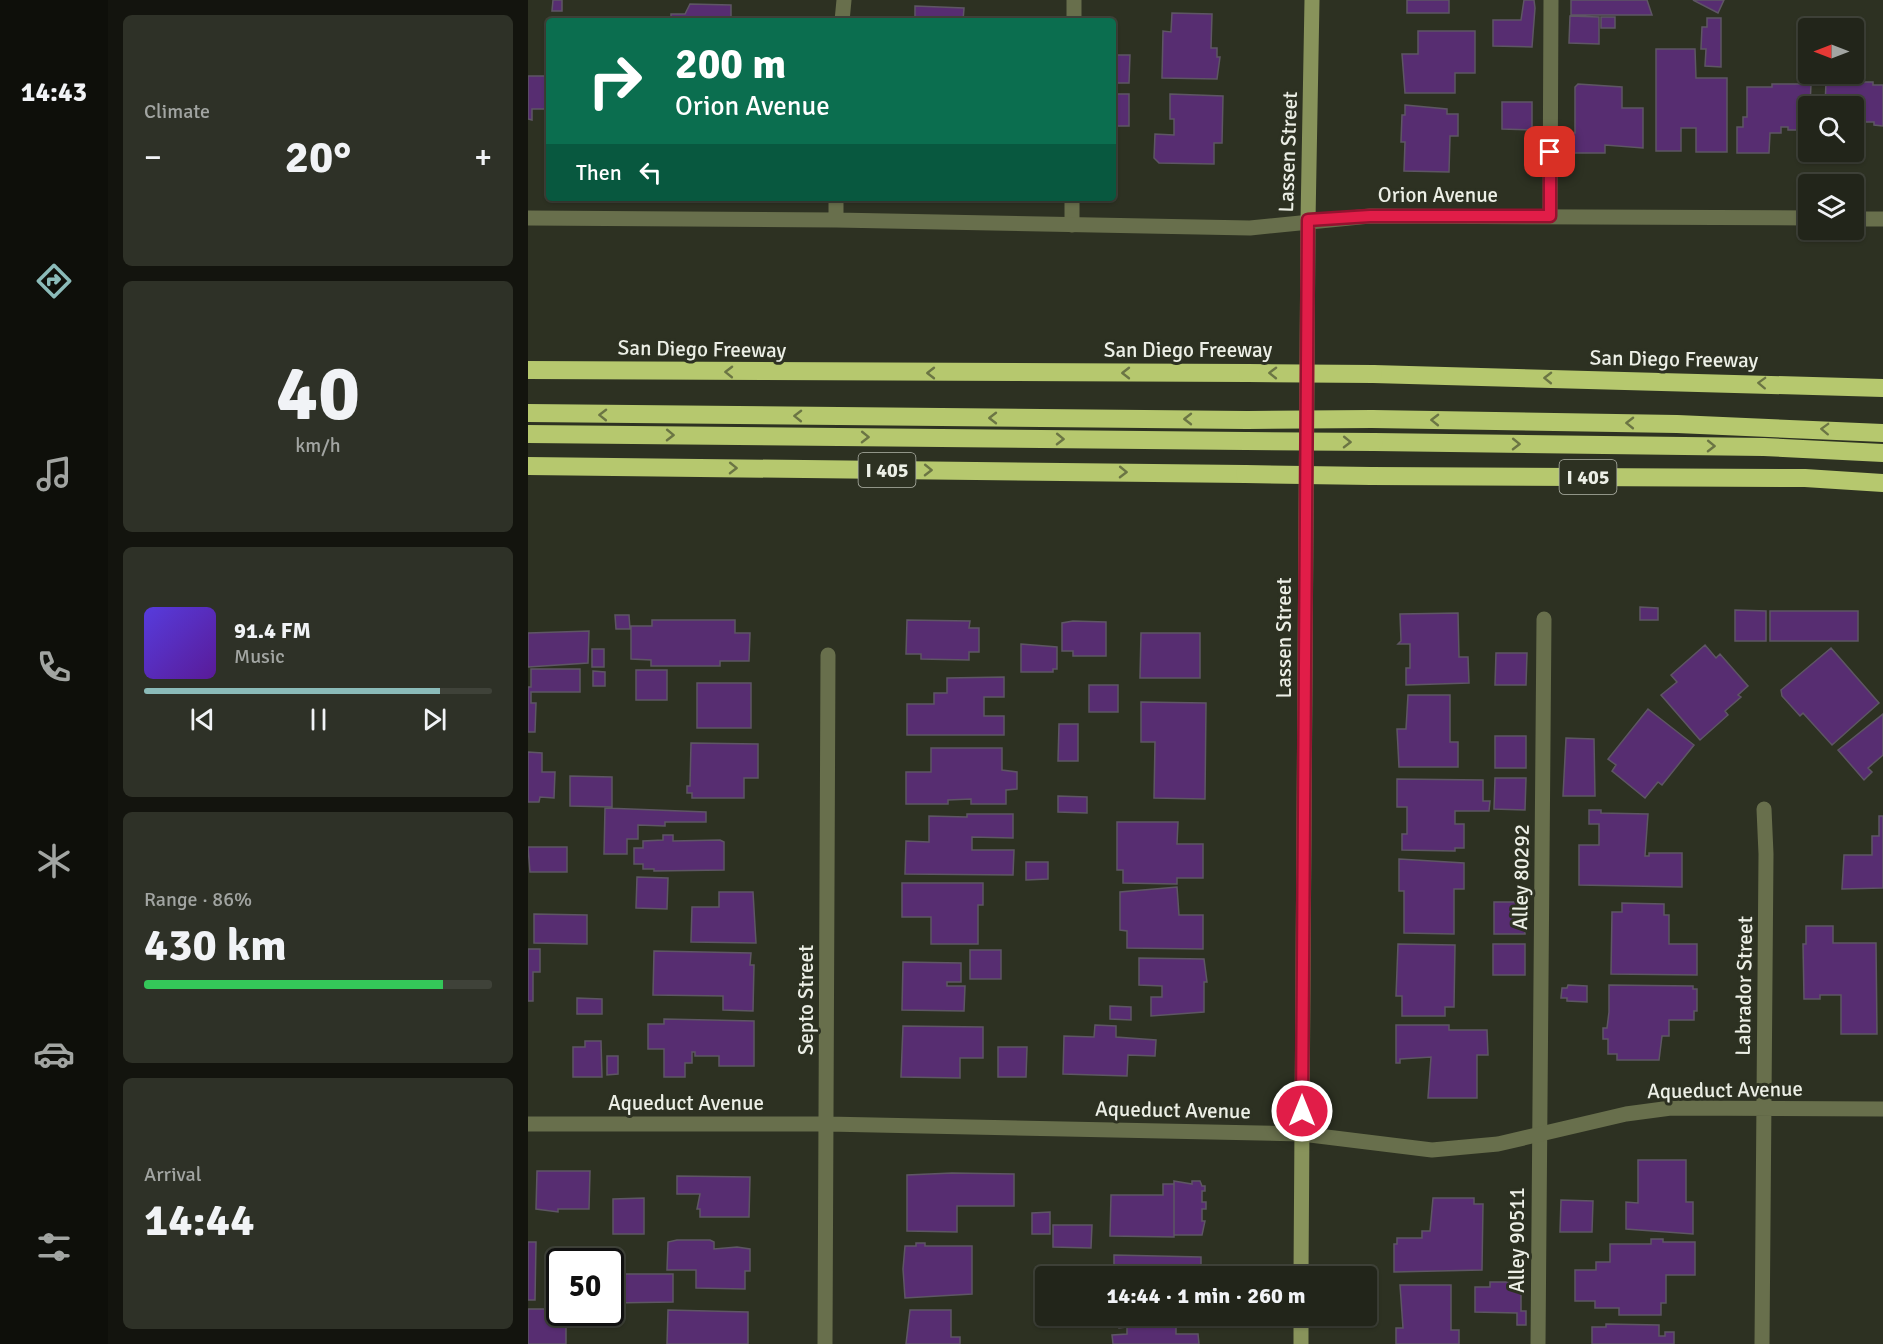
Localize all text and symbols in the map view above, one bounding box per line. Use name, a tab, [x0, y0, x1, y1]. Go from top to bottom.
north arrow	[1798, 18, 1864, 84]
map controls	[1798, 18, 1864, 240]
text: 200 m	[675, 39, 786, 90]
icon: right	[576, 42, 654, 120]
text: 14:43	[21, 76, 87, 109]
text: Orion Avenue	[675, 90, 830, 123]
street label: Lassen Street	[1273, 91, 1303, 213]
button: search	[1798, 96, 1864, 162]
text: Climate	[144, 99, 210, 124]
pin	[1524, 126, 1575, 177]
text: 20°	[285, 130, 351, 185]
icon: arrive	[1533, 135, 1566, 168]
text: −	[144, 137, 162, 178]
text: +	[474, 137, 492, 178]
icon: left	[634, 156, 667, 189]
text: Then	[576, 159, 622, 186]
button: layers	[1798, 174, 1864, 240]
street label: Orion Avenue	[1378, 182, 1498, 208]
icon: directions	[33, 260, 75, 302]
street label: San Diego Freeway	[618, 335, 787, 363]
street label: San Diego Freeway	[1104, 337, 1272, 363]
street label: San Diego Freeway	[1590, 345, 1759, 373]
text: 40	[276, 346, 360, 442]
one-way arrow	[725, 366, 734, 378]
one-way arrow	[927, 367, 936, 379]
one-way arrow	[1122, 367, 1131, 379]
one-way arrow	[1268, 367, 1277, 379]
one-way arrow	[1544, 372, 1553, 384]
one-way arrow	[1757, 377, 1766, 390]
one-way arrow	[599, 409, 608, 421]
one-way arrow	[794, 410, 803, 423]
one-way arrow	[989, 412, 998, 424]
one-way arrow	[1184, 413, 1193, 425]
one-way arrow	[1430, 414, 1439, 426]
one-way arrow	[1625, 417, 1634, 429]
one-way arrow	[1820, 422, 1829, 435]
one-way arrow	[666, 429, 675, 441]
one-way arrow	[861, 431, 870, 443]
text: km/h	[295, 433, 341, 458]
one-way arrow	[1056, 433, 1065, 445]
one-way arrow	[1342, 436, 1351, 448]
one-way arrow	[1512, 438, 1521, 450]
one-way arrow	[1707, 440, 1716, 452]
icon: music	[33, 453, 75, 495]
road number: I 405	[858, 453, 916, 487]
road number: I 405	[1560, 460, 1616, 494]
one-way arrow	[729, 462, 738, 474]
one-way arrow	[924, 464, 933, 476]
one-way arrow	[1119, 466, 1128, 478]
street label: Lassen Street	[1271, 577, 1297, 699]
text: 91.4 FM	[234, 617, 311, 644]
text: Music	[234, 644, 285, 669]
icon: phone	[33, 646, 75, 688]
icon: previous	[186, 703, 219, 736]
icon: pause	[302, 703, 335, 736]
icon: next	[418, 703, 451, 736]
street label: Alley 80292	[1507, 824, 1535, 930]
icon: climate	[33, 840, 75, 882]
text: Range · 86%	[144, 887, 252, 912]
street label: Labrador Street	[1730, 916, 1758, 1056]
text: 430 km	[144, 918, 287, 973]
street label: Septo Street	[793, 945, 819, 1055]
icon: car	[33, 1033, 75, 1075]
street label: Aqueduct Avenue	[1647, 1076, 1803, 1104]
position arrow	[1270, 1079, 1334, 1143]
street label: Aqueduct Avenue	[608, 1090, 764, 1116]
street label: Aqueduct Avenue	[1095, 1096, 1251, 1124]
text: Arrival	[144, 1162, 202, 1187]
street label: Alley 90511	[1504, 1187, 1530, 1293]
text: 14:44	[144, 1193, 254, 1248]
icon: filters	[33, 1226, 75, 1268]
speed limit sign: 50	[546, 1248, 624, 1326]
text: 14:44 · 1 min · 260 m	[1106, 1282, 1306, 1309]

